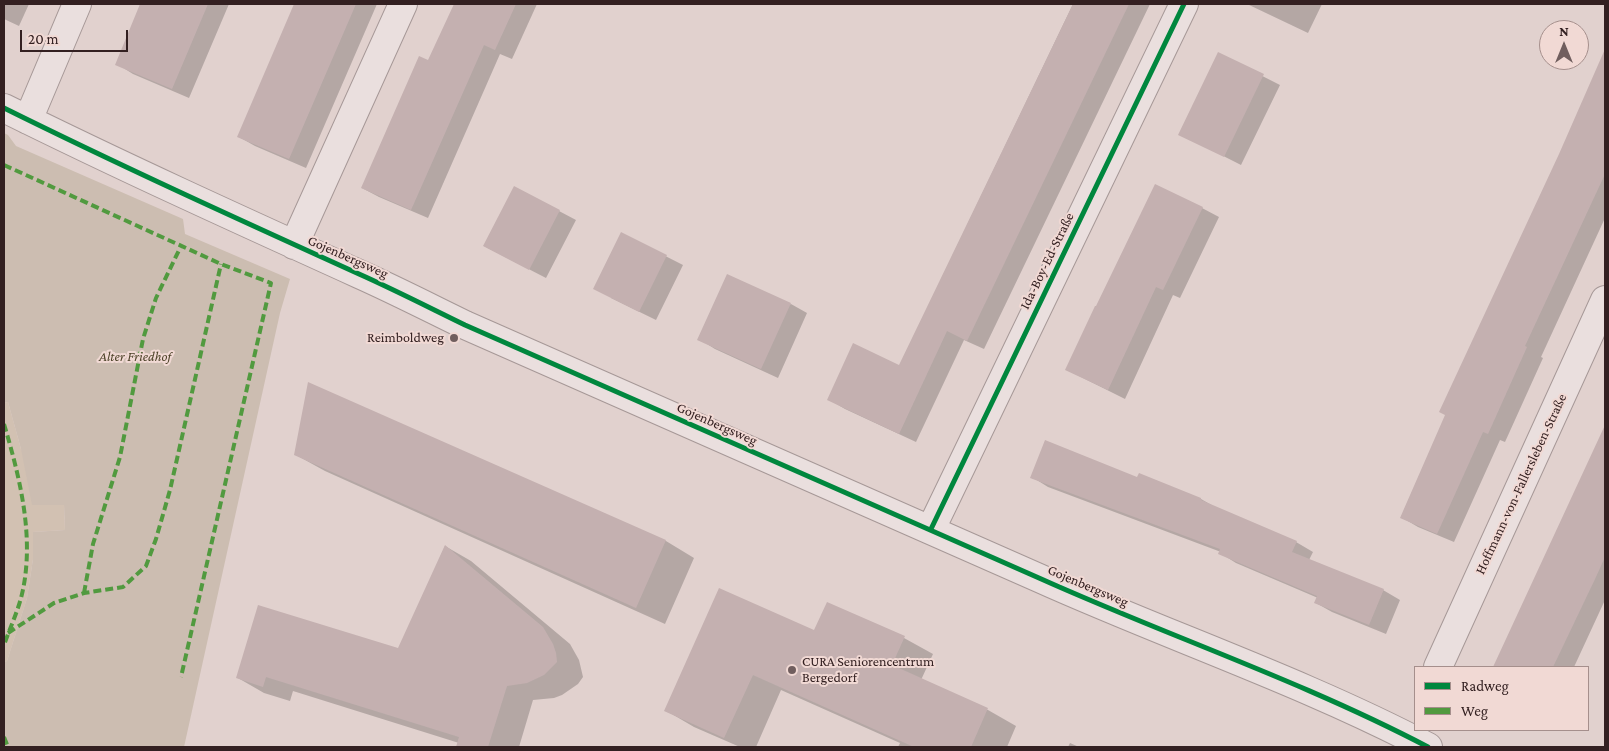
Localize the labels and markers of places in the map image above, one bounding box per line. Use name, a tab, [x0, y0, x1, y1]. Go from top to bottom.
place label: Reimboldweg	[367, 330, 444, 346]
marker: Reimboldweg	[448, 332, 460, 344]
place label: CURA Seniorencentrum Bergedorf	[802, 654, 934, 686]
marker: CURA Seniorencentrum Bergedorf	[786, 664, 798, 676]

